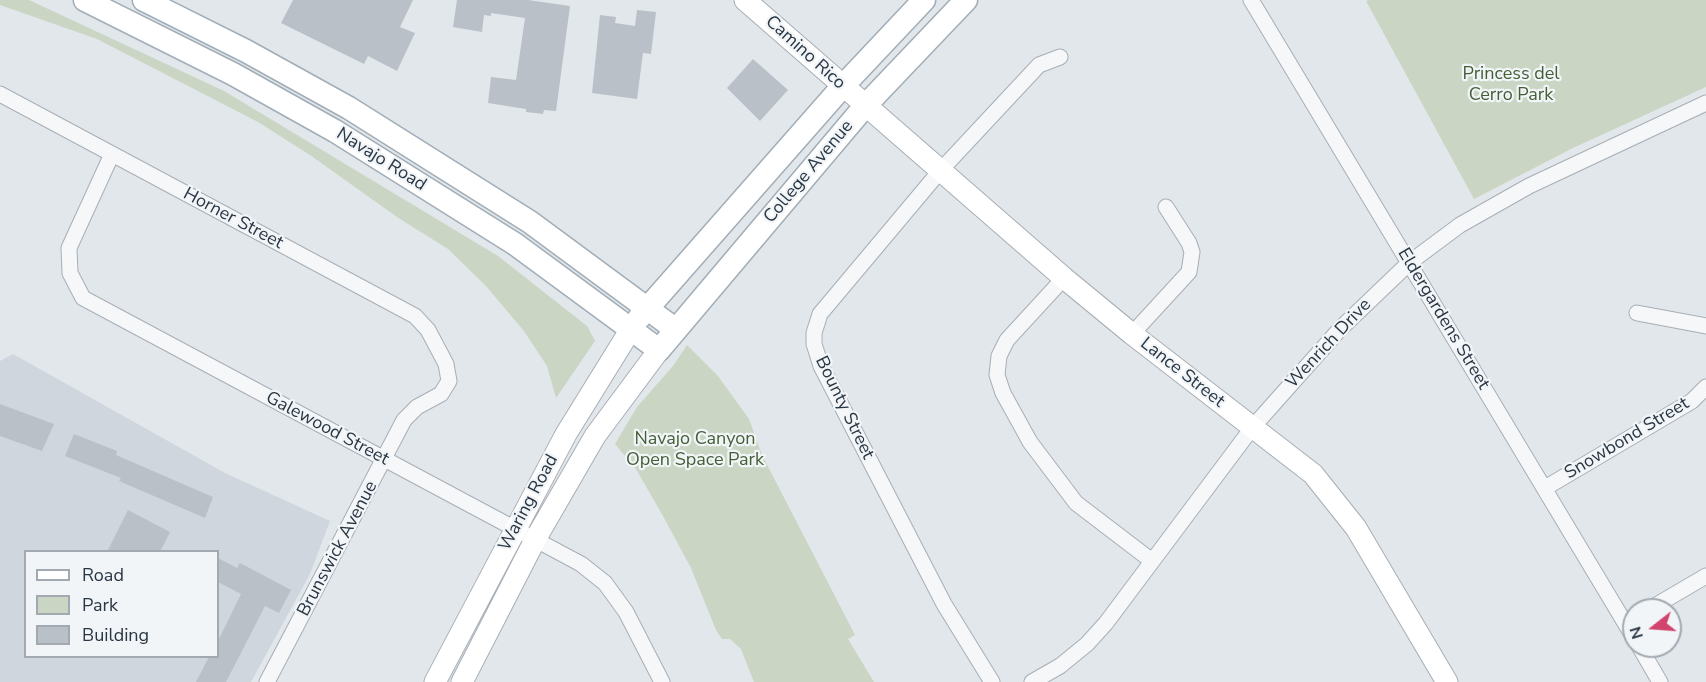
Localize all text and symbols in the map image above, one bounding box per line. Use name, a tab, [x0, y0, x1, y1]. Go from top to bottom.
street label: Camino Rico	[761, 11, 849, 95]
park label: Princess del Cerro Park	[1462, 64, 1560, 106]
street label: College Avenue	[760, 116, 858, 228]
street label: Navajo Road	[332, 124, 430, 196]
street label: Horner Street	[179, 184, 287, 254]
street label: Eldergardens Street	[1392, 244, 1494, 394]
street label: Wenrich Drive	[1282, 295, 1376, 393]
street label: Lance Street	[1136, 333, 1228, 413]
street label: Bounty Street	[810, 353, 878, 463]
street label: Galewood Street	[262, 387, 392, 471]
street label: Snowbond Street	[1561, 393, 1693, 485]
park label: Navajo Canyon Open Space Park	[626, 429, 764, 472]
street label: Waring Road	[495, 451, 563, 555]
street label: Brunswick Avenue	[293, 478, 383, 620]
legend	[24, 550, 219, 658]
text: Road	[82, 563, 124, 587]
text: Park	[82, 593, 118, 617]
north arrow	[1622, 598, 1682, 658]
text: Building	[82, 623, 149, 647]
text: N	[1624, 624, 1649, 642]

